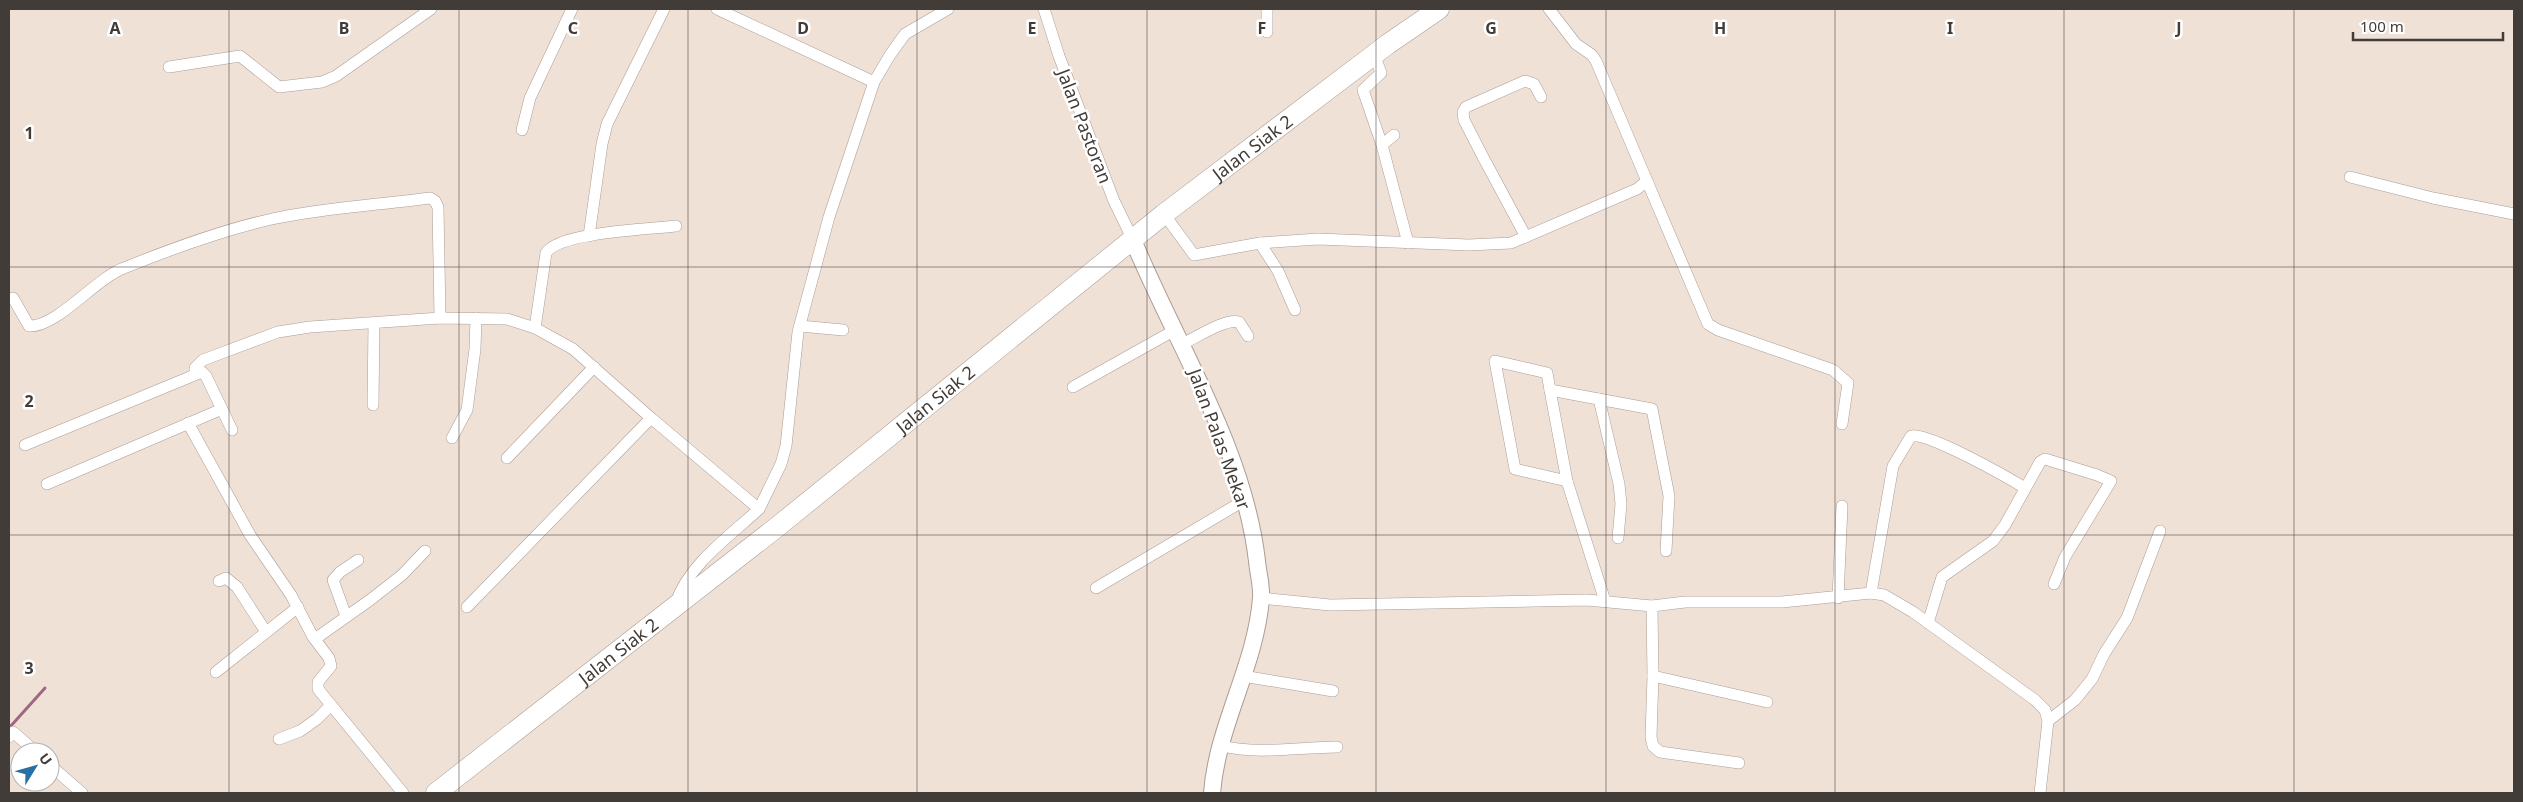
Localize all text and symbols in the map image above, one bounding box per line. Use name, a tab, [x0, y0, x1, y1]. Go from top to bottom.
scale bar	[2353, 10, 2503, 42]
text: 100 m	[2360, 16, 2404, 36]
text: A	[109, 17, 121, 39]
text: B	[339, 17, 349, 39]
text: C	[568, 17, 578, 39]
text: D	[797, 17, 809, 39]
text: E	[1028, 17, 1037, 39]
text: F	[1258, 17, 1266, 39]
text: G	[1485, 17, 1497, 39]
text: H	[1714, 17, 1726, 39]
text: I	[1947, 17, 1953, 39]
text: J	[2174, 17, 2182, 39]
street label: Jalan Pastoran	[1051, 63, 1118, 187]
street label: Jalan Siak 2	[1206, 109, 1297, 186]
text: 1	[24, 122, 34, 144]
street label: Jalan Siak 2	[889, 360, 980, 439]
street label: Jalan Palas Mekar	[1183, 363, 1257, 513]
text: 2	[24, 390, 34, 412]
street label: Jalan Siak 2	[572, 612, 663, 691]
text: 3	[24, 657, 34, 679]
north arrow	[10, 742, 60, 792]
text: U	[35, 749, 57, 769]

